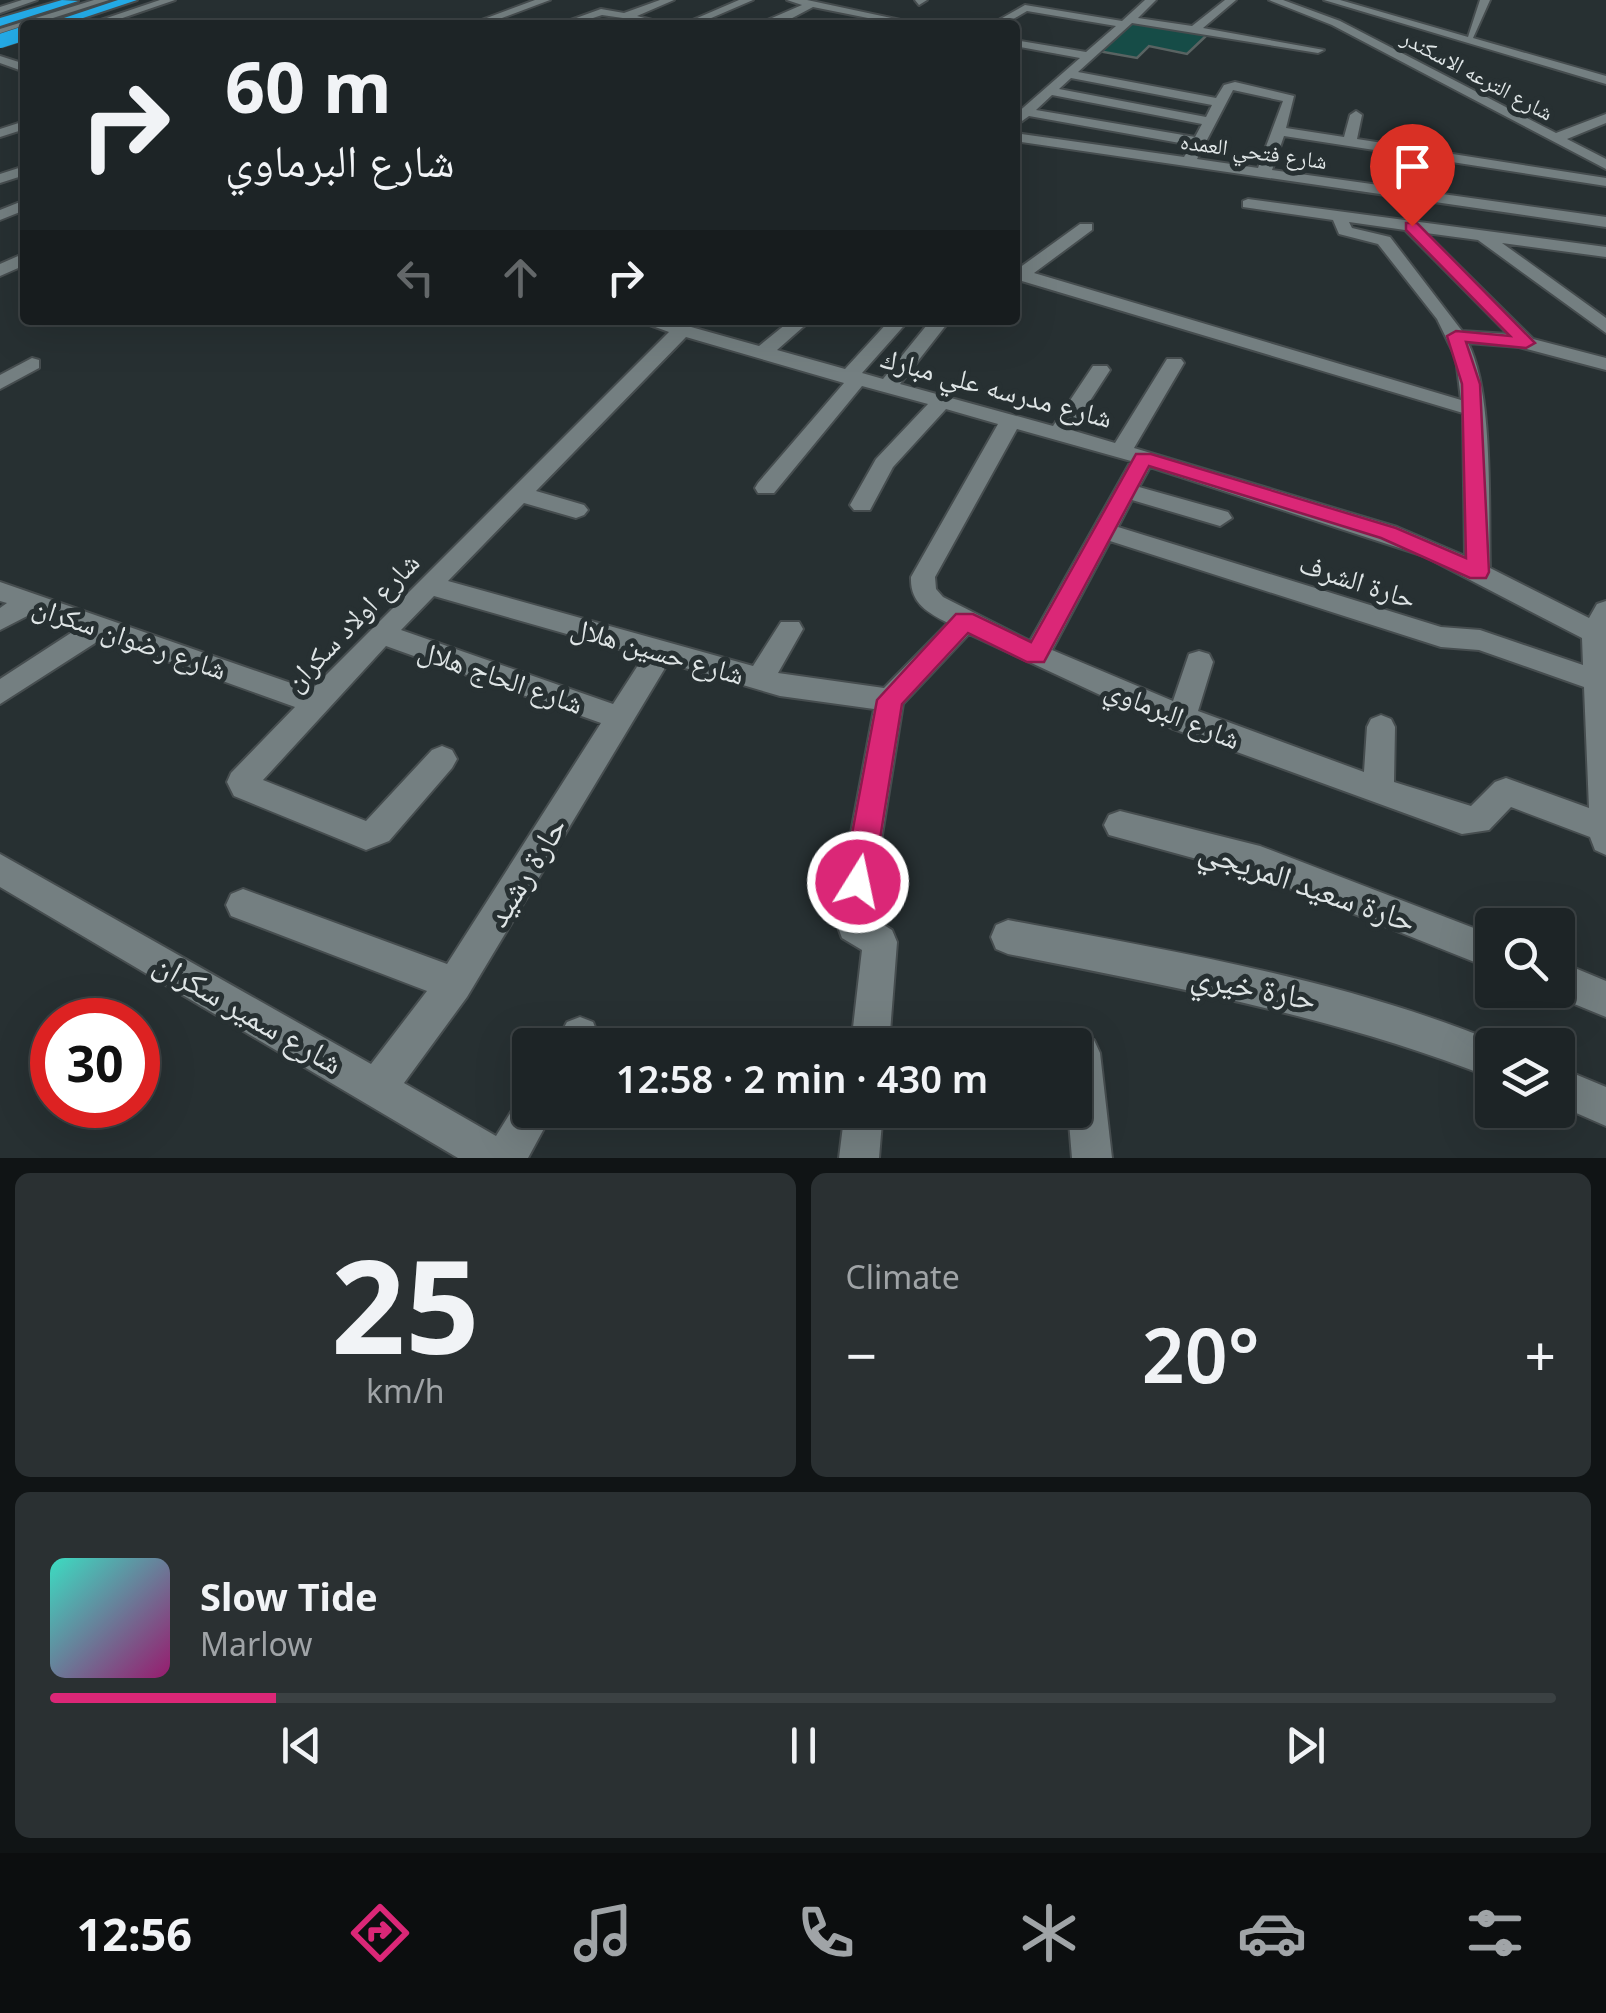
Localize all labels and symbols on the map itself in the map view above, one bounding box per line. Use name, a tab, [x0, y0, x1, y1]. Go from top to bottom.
street label: شارع الترعه الاسكندر	[1396, 21, 1559, 127]
pin	[1370, 124, 1455, 227]
street label: شارع فتحي العمده	[1178, 125, 1329, 179]
street label: شارع مدرسه علي مبارك	[876, 338, 1117, 441]
street label: شارع اولاد سكران	[275, 543, 427, 699]
street label: حارة الشرف	[1295, 543, 1421, 617]
street label: شارع رضوان سكران	[28, 586, 232, 688]
street label: شارع حسين هلال	[567, 607, 749, 693]
street label: شارع الحاج هلال	[414, 630, 588, 722]
street label: شارع البرماوي	[1098, 669, 1246, 762]
street label: حارة رشيد	[474, 808, 576, 934]
street label: حارة سعيد المريجي	[1192, 827, 1422, 946]
position arrow	[806, 830, 910, 934]
street label: شارع سمير سكران	[147, 941, 351, 1083]
street label: حارة خيري	[1187, 953, 1320, 1024]
speed limit sign: 30	[30, 998, 160, 1128]

